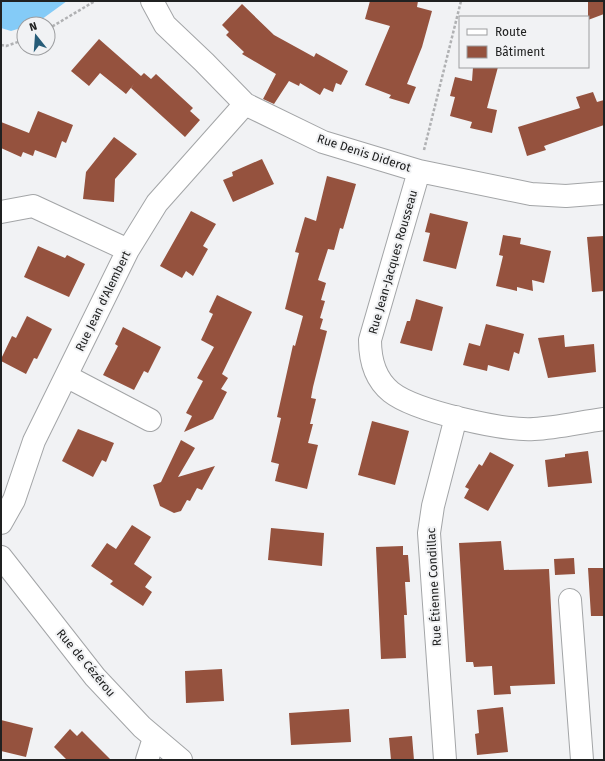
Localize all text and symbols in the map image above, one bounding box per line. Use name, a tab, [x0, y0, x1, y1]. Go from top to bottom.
north arrow	[16, 16, 56, 56]
legend	[459, 16, 589, 68]
text: N	[28, 20, 39, 34]
text: Route	[495, 25, 527, 39]
text: Bâtiment	[495, 45, 545, 59]
street label: Rue Denis Diderot	[315, 131, 413, 175]
street label: Rue Jean-Jacques Rousseau	[366, 188, 420, 336]
street label: Rue Jean d'Alembert	[73, 248, 134, 354]
street label: Rue Étienne Condillac	[423, 527, 444, 647]
street label: Rue de Cézérou	[54, 626, 118, 700]

